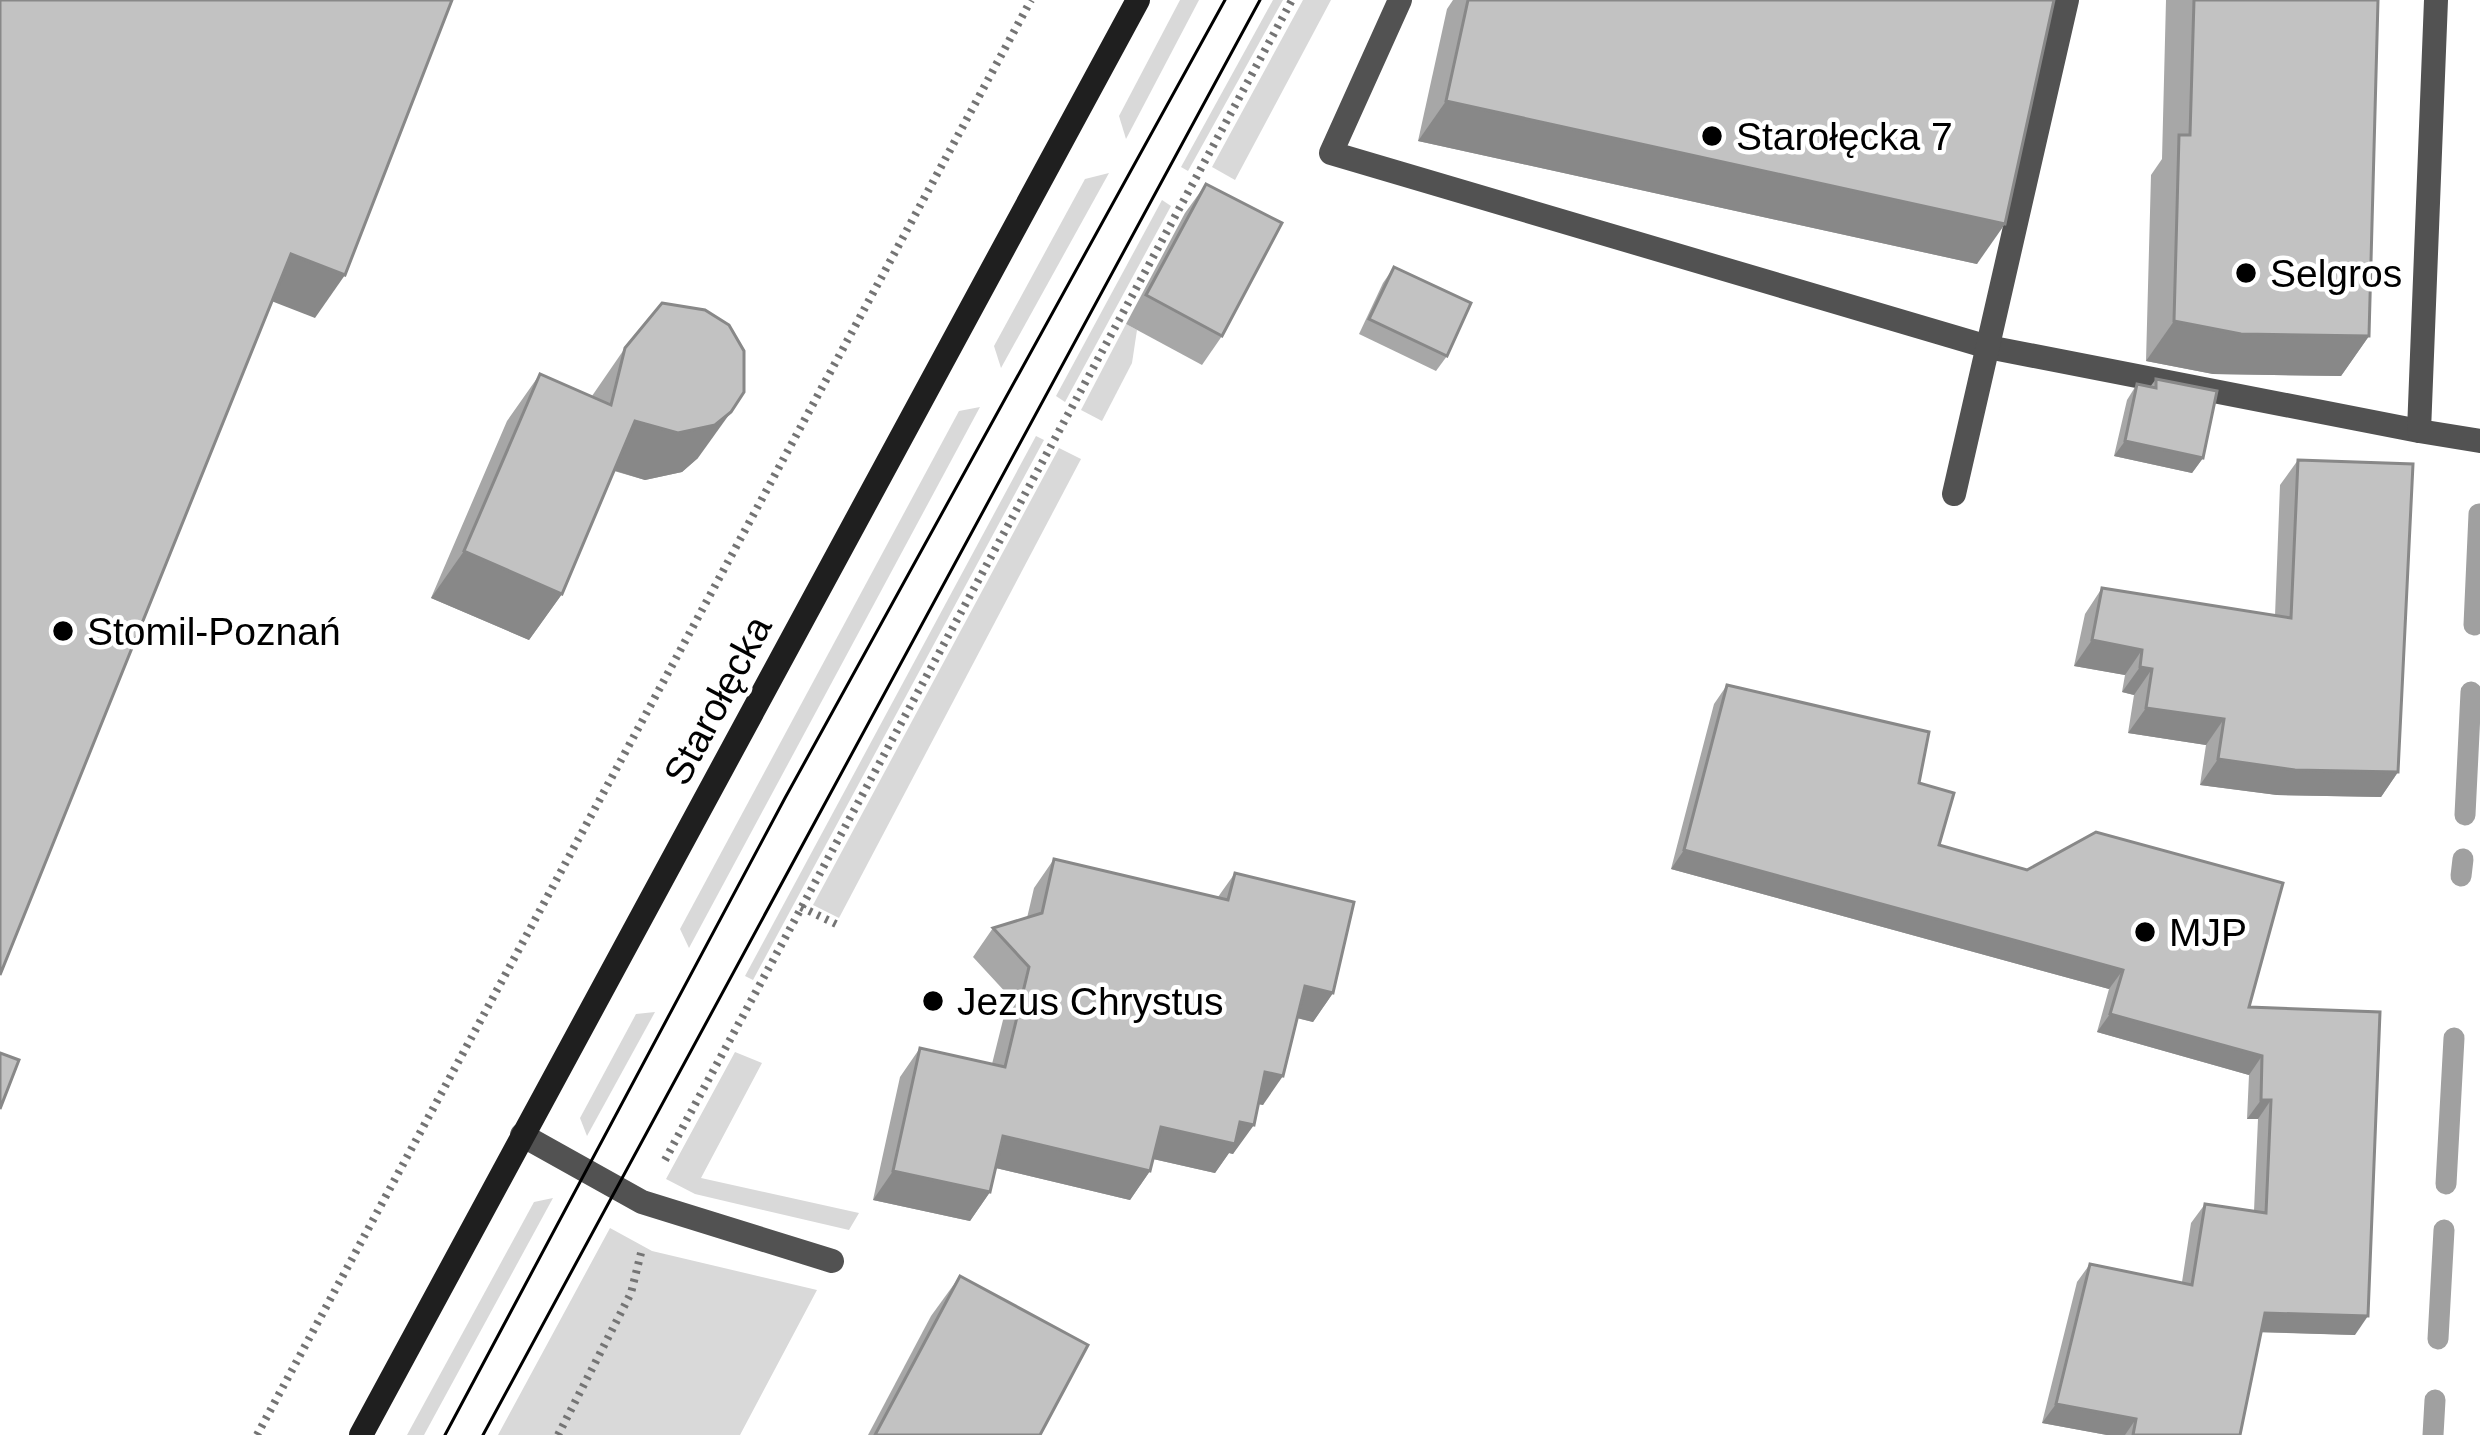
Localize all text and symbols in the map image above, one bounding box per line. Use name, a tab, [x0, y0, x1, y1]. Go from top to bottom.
place label: Starołęcka 7	[1736, 115, 1953, 158]
marker: Starołęcka 7	[1699, 123, 1725, 149]
place label: Selgros	[2270, 252, 2402, 295]
marker: Selgros	[2233, 260, 2259, 286]
street label: Starołęcka	[655, 609, 780, 792]
place label: Stomil-Poznań	[87, 610, 341, 653]
marker: Stomil-Poznań	[50, 618, 76, 644]
place label: MJP	[2169, 911, 2247, 954]
marker: MJP	[2132, 919, 2158, 945]
place label: Jezus Chrystus	[957, 980, 1224, 1023]
marker: Jezus Chrystus	[920, 988, 946, 1014]

